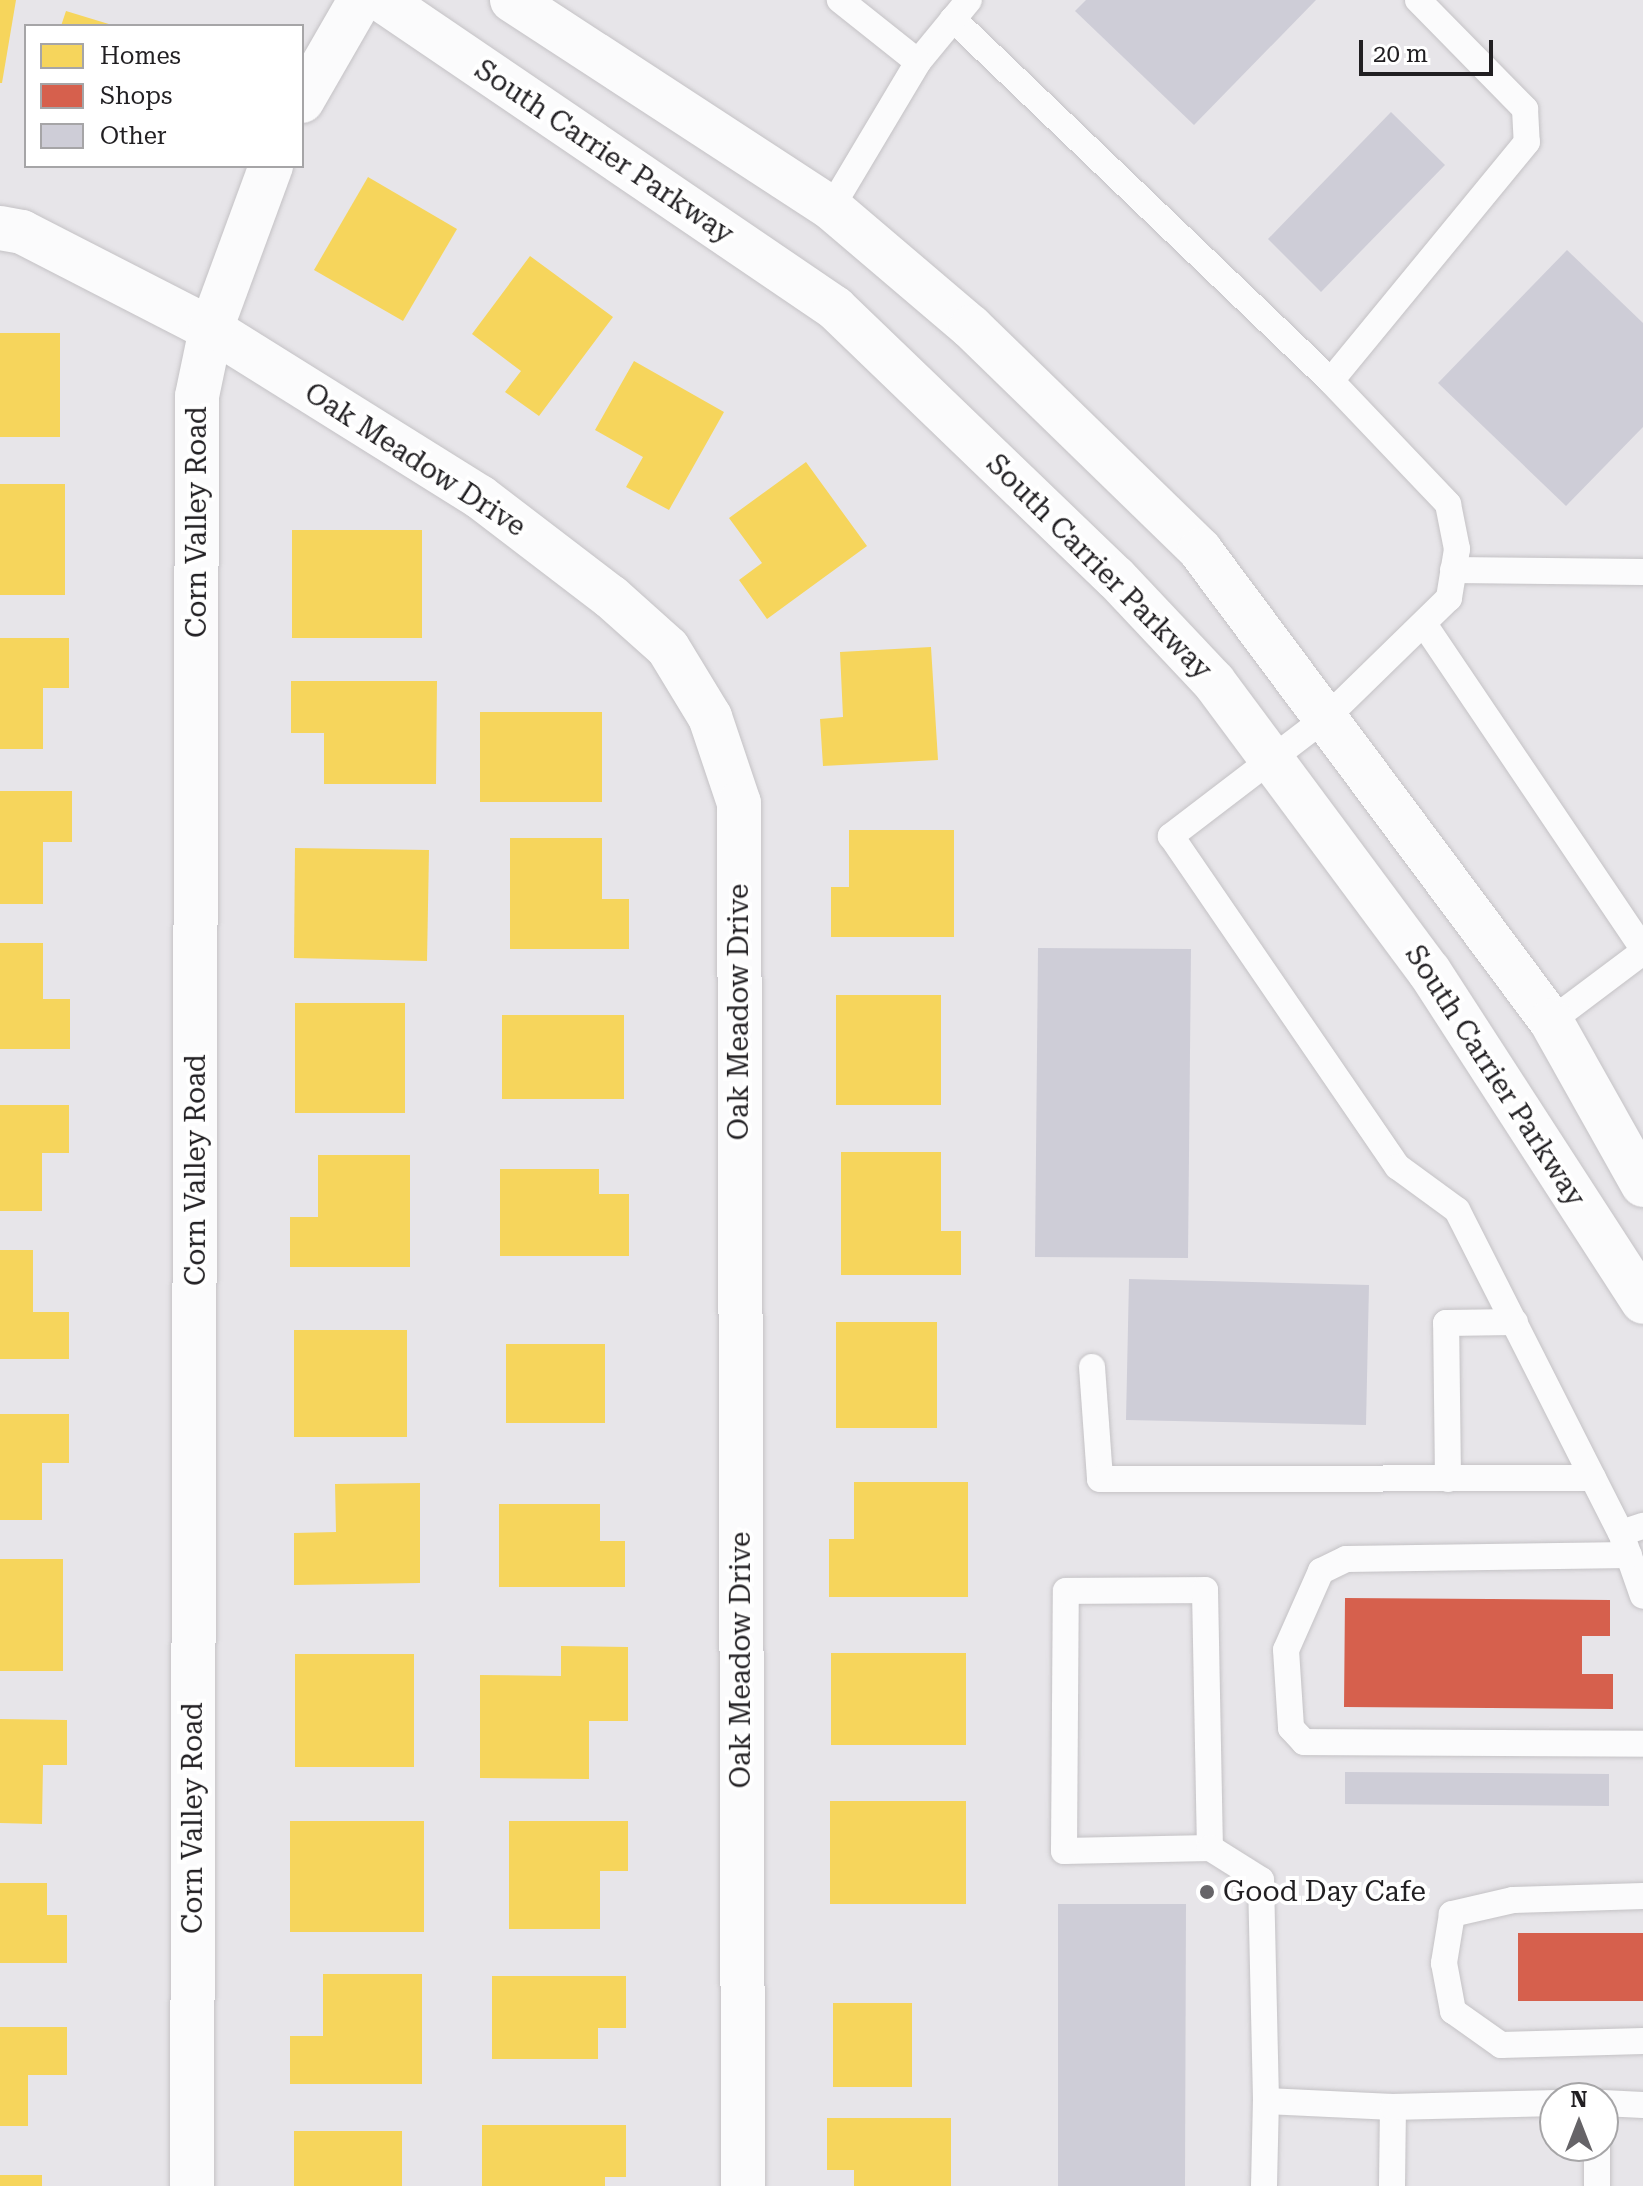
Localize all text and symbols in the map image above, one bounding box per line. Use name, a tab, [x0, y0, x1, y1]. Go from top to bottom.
legend	[24, 24, 304, 168]
scale bar	[1363, 24, 1497, 74]
text: 20 m	[1373, 40, 1428, 68]
text: Homes	[100, 42, 181, 70]
street label: South Carrier Parkway	[468, 53, 740, 251]
text: Shops	[100, 82, 172, 110]
text: Other	[100, 122, 167, 150]
street label: Oak Meadow Drive	[298, 376, 532, 544]
street label: Corn Valley Road	[180, 406, 214, 638]
street label: South Carrier Parkway	[979, 447, 1219, 687]
street label: Oak Meadow Drive	[722, 884, 756, 1140]
street label: South Carrier Parkway	[1398, 939, 1592, 1213]
street label: Corn Valley Road	[179, 1054, 213, 1286]
street label: Oak Meadow Drive	[724, 1532, 758, 1788]
street label: Corn Valley Road	[176, 1702, 210, 1934]
place label: Good Day Cafe	[1223, 1875, 1426, 1909]
marker: Good Day Cafe	[1198, 1883, 1216, 1901]
north arrow	[1539, 2082, 1619, 2162]
text: N	[1571, 2087, 1587, 2112]

